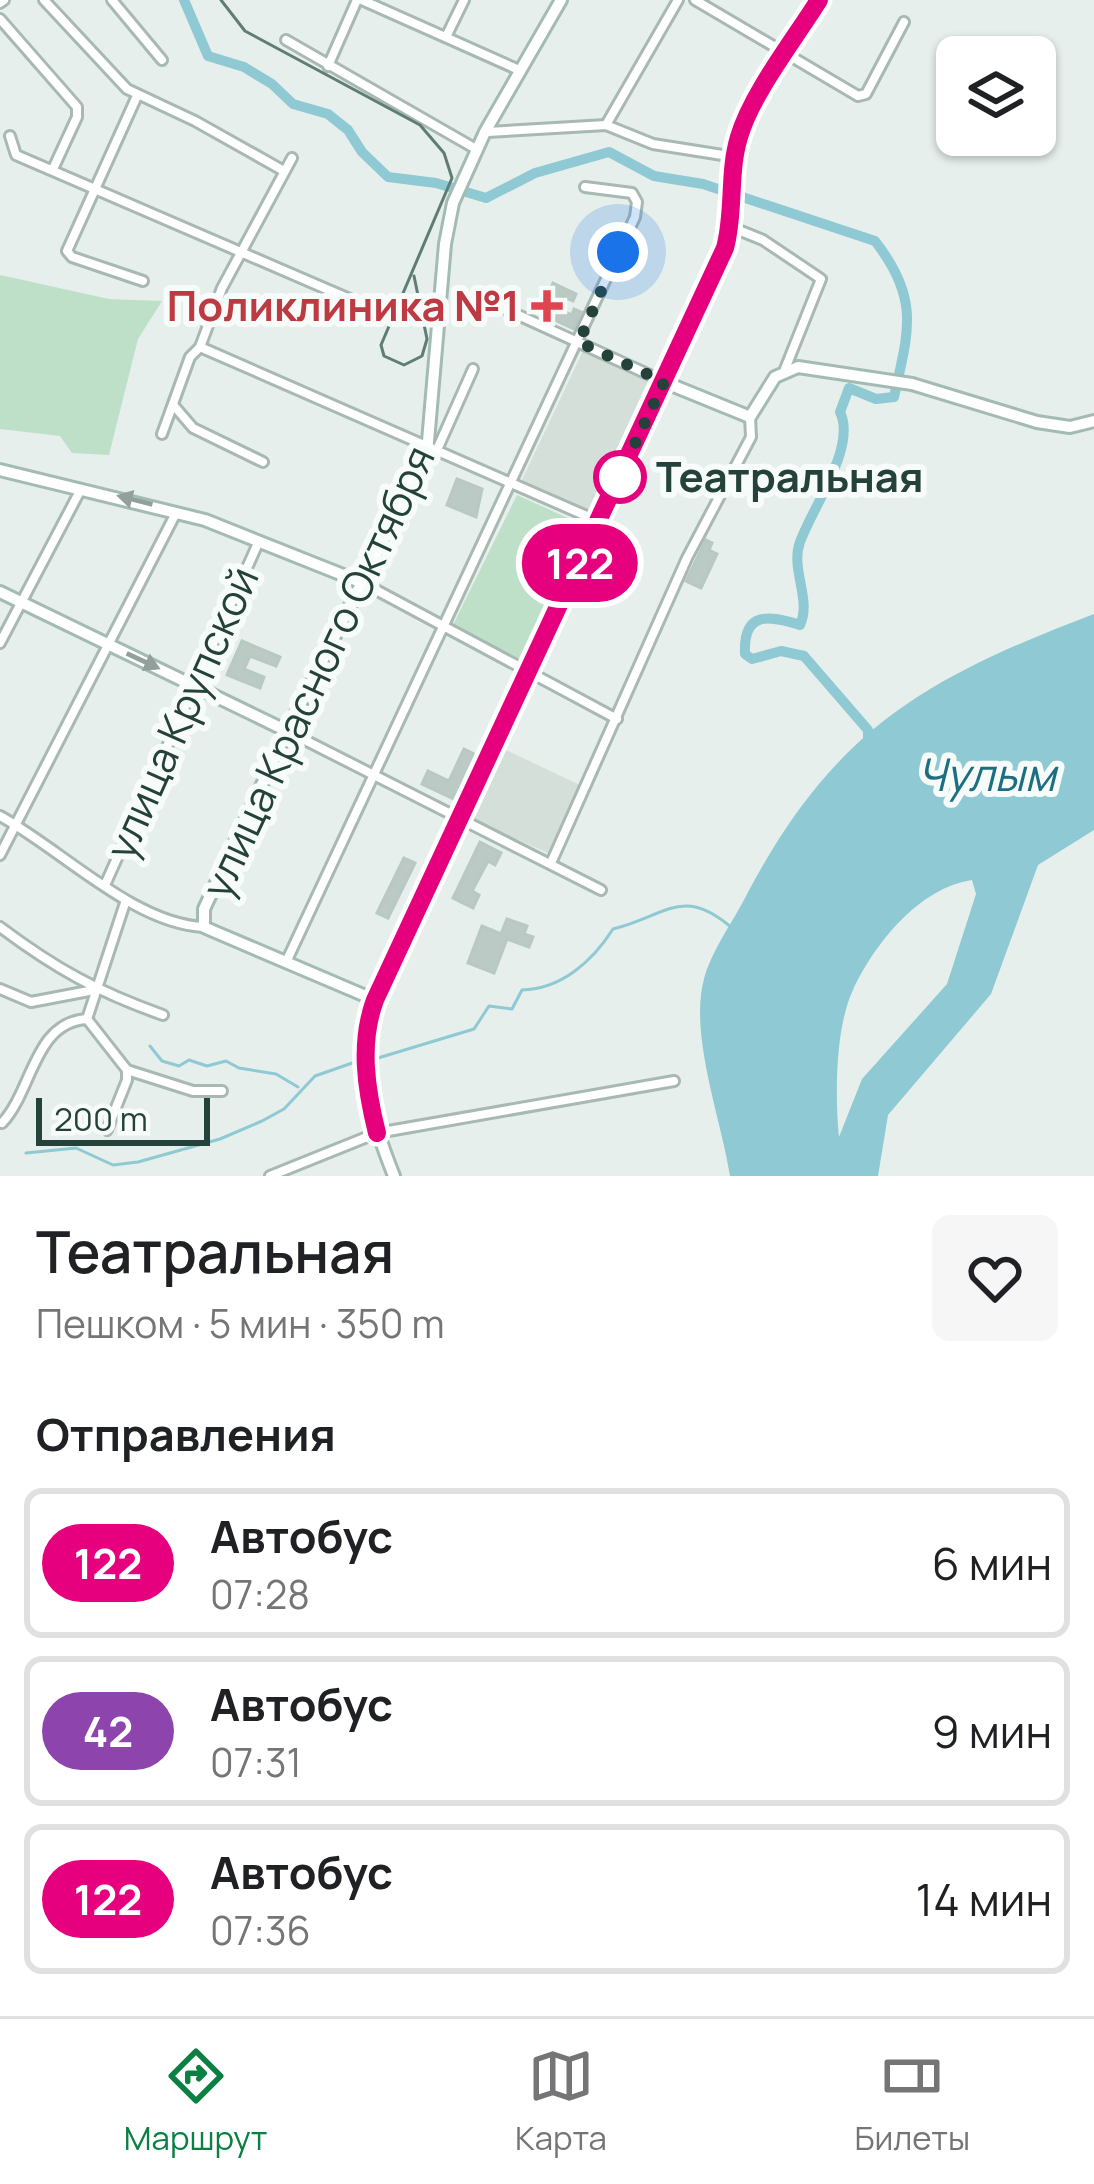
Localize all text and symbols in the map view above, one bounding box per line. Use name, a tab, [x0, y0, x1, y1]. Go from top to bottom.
map controls	[936, 36, 1056, 156]
button: layers	[936, 36, 1056, 156]
your location	[588, 222, 648, 282]
place label: Поликлиника №1	[167, 276, 520, 334]
marker: Поликлиника №1	[531, 290, 563, 322]
street label: улица Красного Октября	[187, 436, 448, 907]
place label: Театральная	[656, 447, 923, 505]
marker: Театральная	[595, 452, 645, 502]
one-way arrow	[117, 490, 154, 509]
line badge: 122	[511, 524, 649, 602]
text: 122	[546, 534, 614, 592]
street label: улица Крупской	[91, 557, 272, 868]
one-way arrow	[126, 651, 161, 671]
water label: Чулым	[916, 743, 1059, 805]
scale bar	[36, 1092, 210, 1145]
text: 200 m	[54, 1096, 148, 1141]
text: Театральная	[36, 1212, 394, 1290]
button: heart	[932, 1215, 1058, 1341]
text: Пешком · 5 мин · 350 m	[36, 1296, 445, 1350]
text: Отправления	[36, 1403, 336, 1465]
text: Автобус	[210, 1505, 393, 1567]
text: 6 мин	[932, 1532, 1052, 1594]
text: 122	[74, 1534, 142, 1592]
text: 07:28	[210, 1567, 310, 1621]
text: Автобус	[210, 1673, 393, 1735]
text: 9 мин	[932, 1700, 1052, 1762]
text: 42	[83, 1702, 133, 1760]
text: 07:31	[210, 1735, 302, 1789]
text: Автобус	[210, 1841, 393, 1903]
text: 14 мин	[916, 1868, 1052, 1930]
text: 122	[74, 1870, 142, 1928]
text: 07:36	[210, 1903, 311, 1957]
tab: Маршрут	[124, 2043, 267, 2160]
tab: Карта	[515, 2043, 607, 2160]
tab: Билеты	[855, 2043, 970, 2160]

